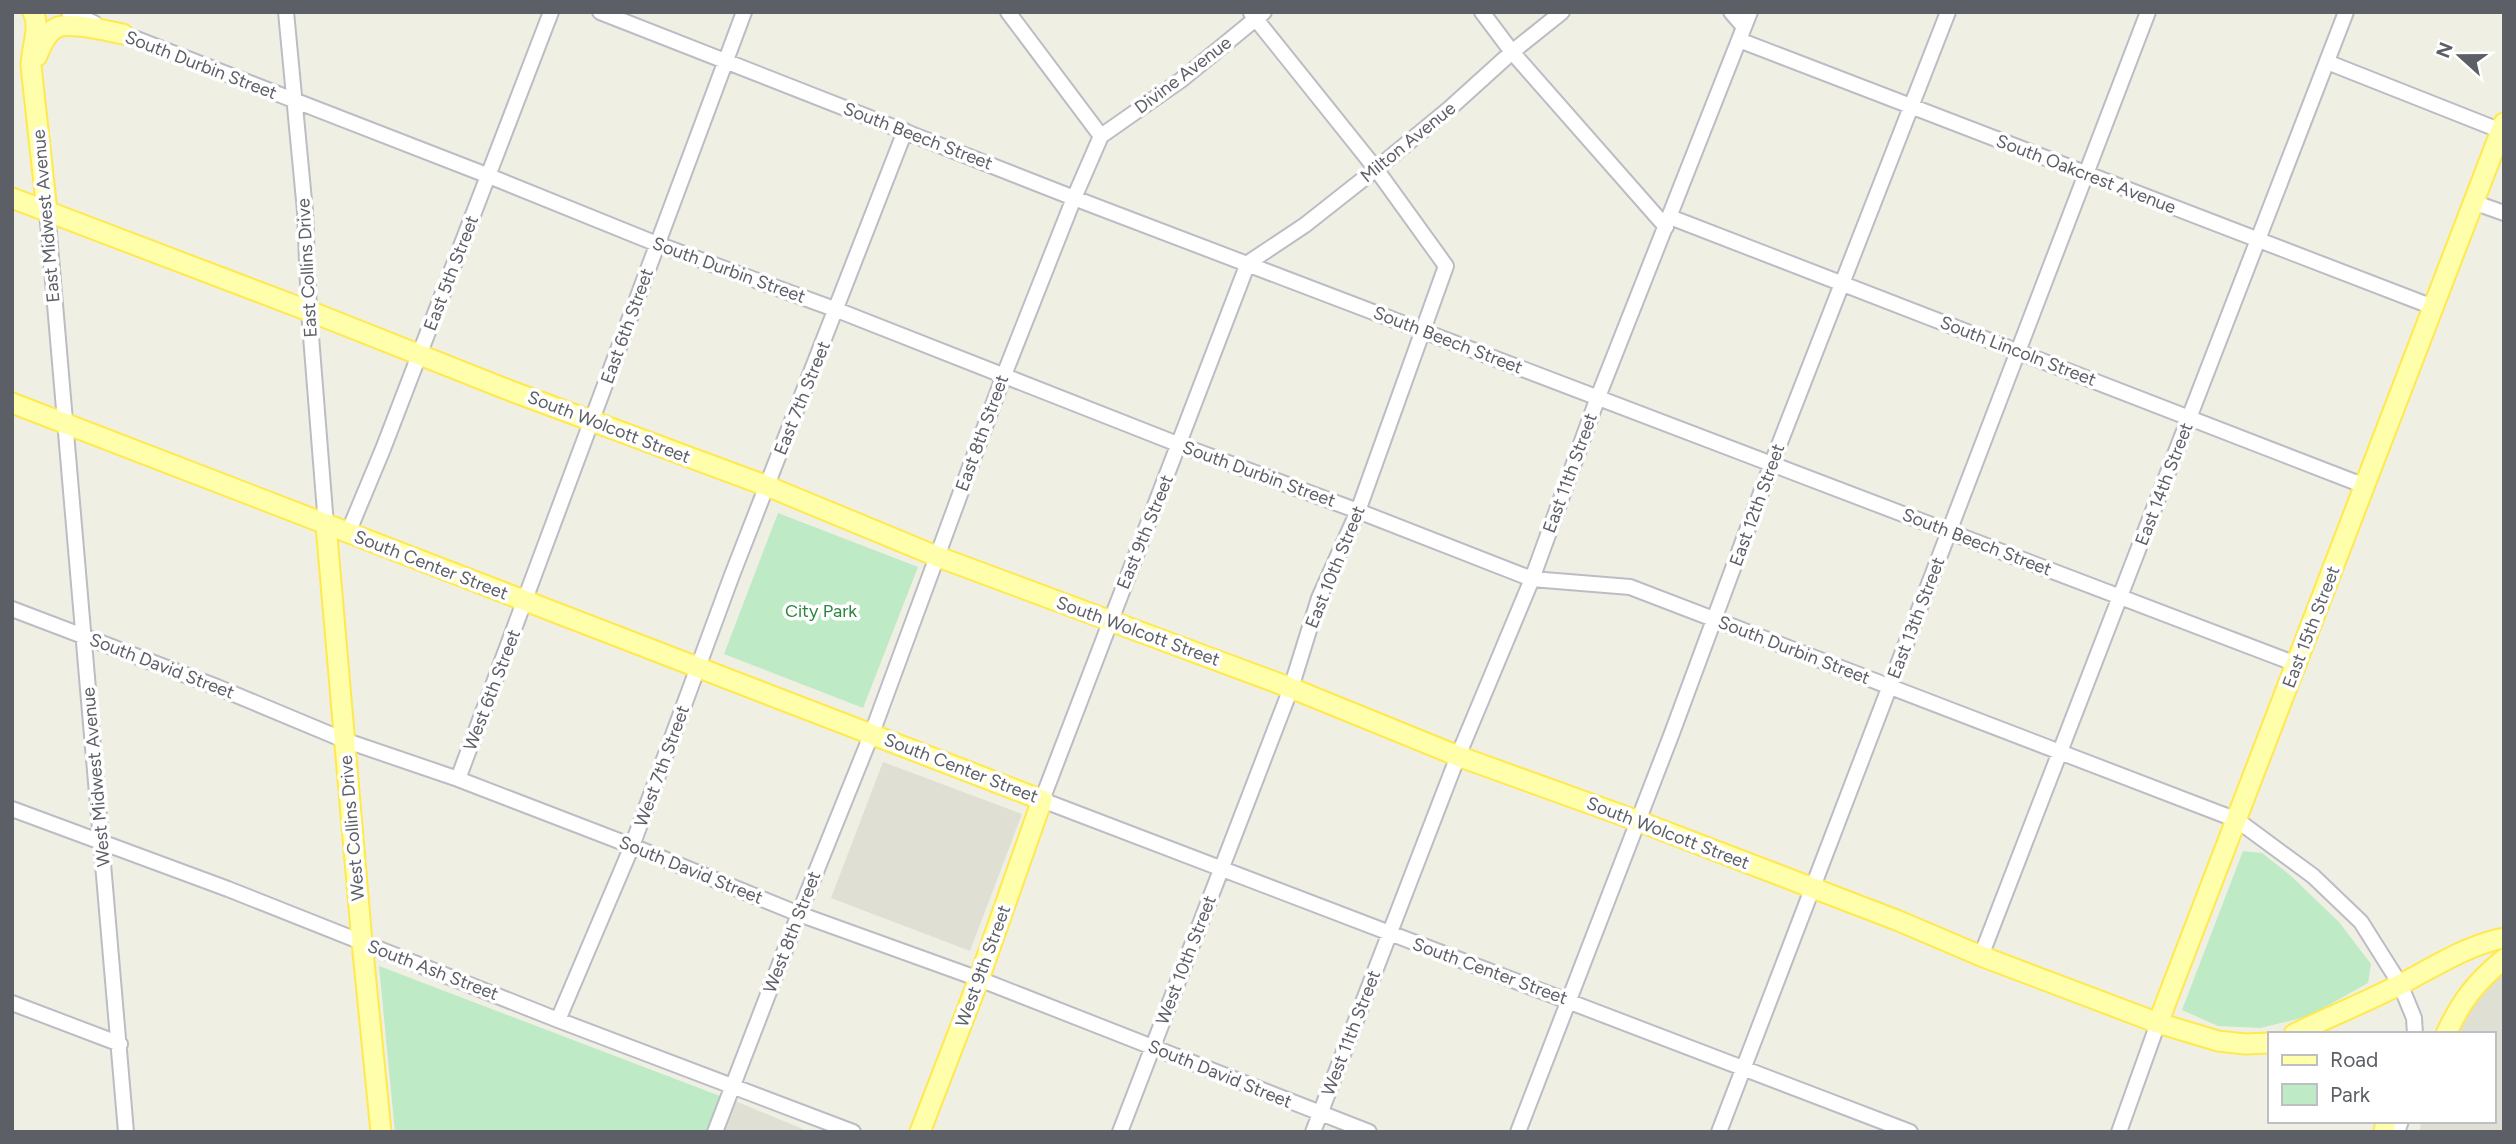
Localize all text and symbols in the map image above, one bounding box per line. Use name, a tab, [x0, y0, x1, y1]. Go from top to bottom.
north arrow	[2425, 21, 2495, 91]
street label: South Durbin Street	[122, 26, 280, 104]
street label: Divine Avenue	[1130, 31, 1236, 118]
text: N	[2431, 39, 2458, 61]
street label: South Beech Street	[840, 97, 996, 175]
street label: Milton Avenue	[1356, 97, 1460, 187]
street label: East Midwest Avenue	[27, 128, 65, 303]
street label: South Oakcrest Avenue	[1993, 130, 2179, 218]
street label: East Collins Drive	[292, 198, 322, 338]
street label: East 5th Street	[419, 212, 483, 334]
street label: South Durbin Street	[650, 232, 809, 308]
street label: East 6th Street	[596, 265, 658, 387]
street label: South Beech Street	[1370, 301, 1526, 379]
street label: South Lincoln Street	[1937, 311, 2099, 391]
street label: East 7th Street	[769, 338, 835, 458]
street label: East 8th Street	[951, 372, 1013, 494]
street label: South Wolcott Street	[525, 386, 694, 468]
street label: East 11th Street	[1538, 410, 1602, 536]
street label: East 14th Street	[2130, 419, 2198, 549]
street label: South Durbin Street	[1180, 436, 1339, 512]
street label: East 12th Street	[1725, 441, 1789, 569]
street label: East 9th Street	[1112, 471, 1178, 592]
street label: East 10th Street	[1300, 502, 1370, 631]
street label: South Beech Street	[1899, 503, 2055, 581]
street label: South Center Street	[351, 525, 511, 605]
street label: East 13th Street	[1883, 554, 1949, 682]
street label: East 15th Street	[2278, 563, 2344, 691]
street label: South Wolcott Street	[1053, 591, 1223, 671]
park label: City Park	[785, 600, 857, 622]
street label: South Durbin Street	[1715, 611, 1873, 689]
street label: West 6th Street	[459, 626, 525, 754]
street label: South David Street	[87, 628, 238, 704]
street label: West Midwest Avenue	[77, 686, 115, 868]
street label: West 7th Street	[630, 702, 694, 830]
street label: South Center Street	[881, 728, 1041, 808]
street label: West Collins Drive	[335, 754, 369, 902]
street label: South Wolcott Street	[1584, 792, 1753, 874]
street label: South David Street	[616, 831, 766, 909]
street label: West 8th Street	[759, 868, 825, 996]
street label: West 10th Street	[1151, 892, 1221, 1028]
street label: West 9th Street	[951, 902, 1015, 1030]
street label: South Center Street	[1410, 933, 1571, 1009]
street label: South Ash Street	[365, 935, 502, 1005]
street label: West 11th Street	[1317, 967, 1385, 1099]
legend	[2268, 1032, 2495, 1123]
street label: South David Street	[1145, 1035, 1295, 1113]
text: Road	[2330, 1047, 2378, 1072]
text: Park	[2330, 1082, 2371, 1107]

